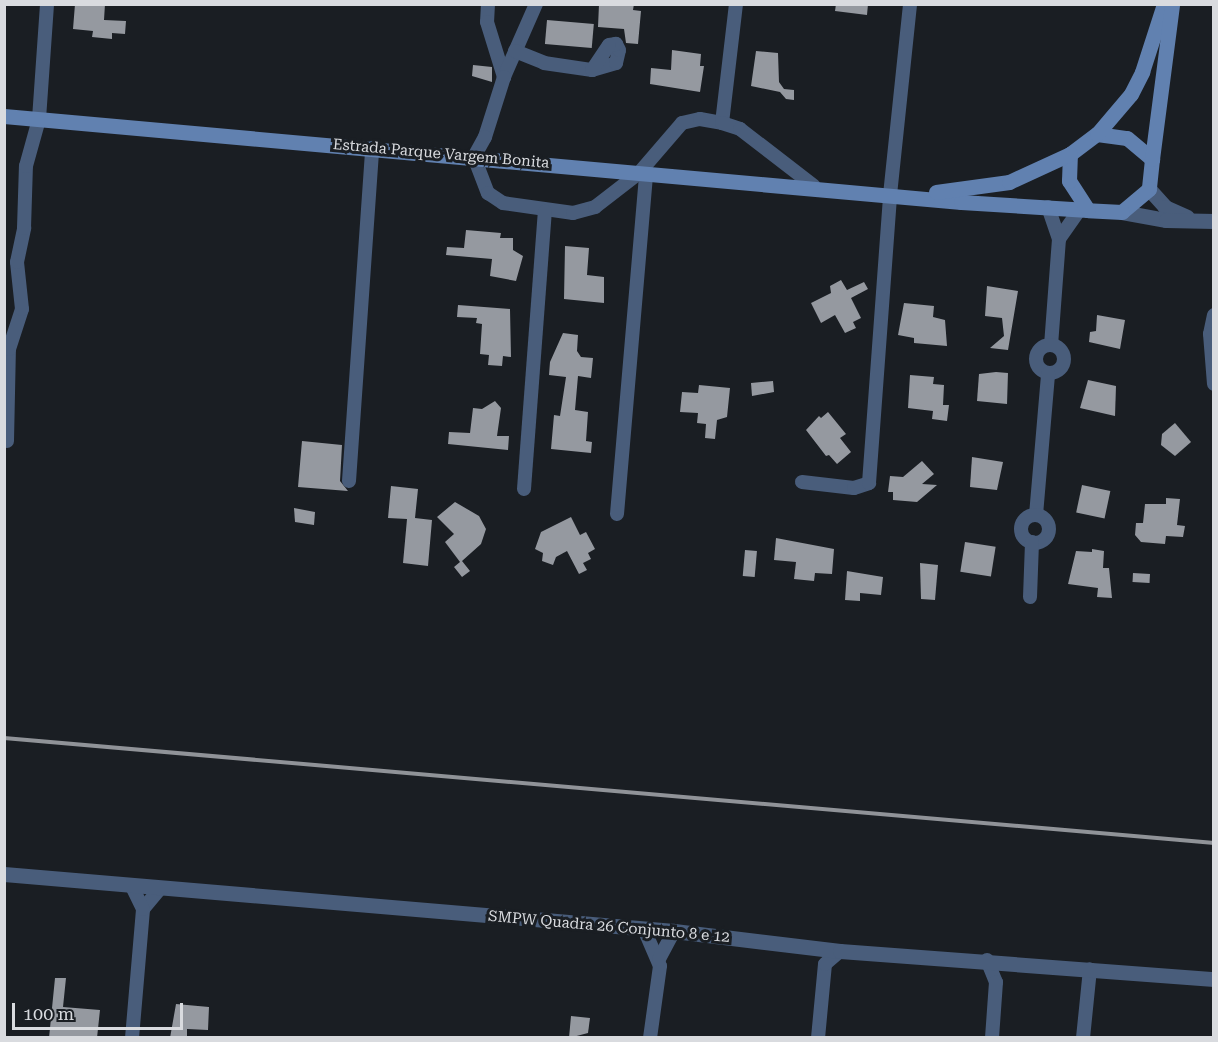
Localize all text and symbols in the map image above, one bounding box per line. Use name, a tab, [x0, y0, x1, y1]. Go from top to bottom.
street label: Estrada Parque Vargem Bonita	[332, 136, 550, 172]
street label: SMPW Quadra 26 Conjunto 8 e 12	[487, 907, 731, 947]
scale bar	[15, 991, 186, 1029]
text: 100 m	[23, 1003, 74, 1024]

